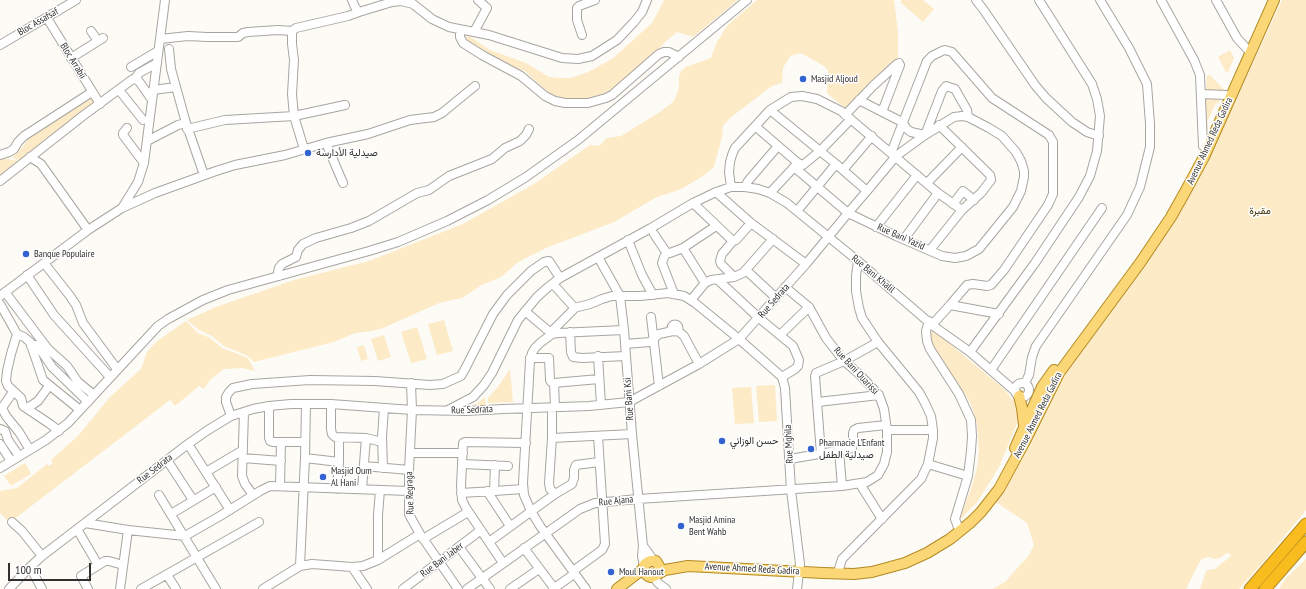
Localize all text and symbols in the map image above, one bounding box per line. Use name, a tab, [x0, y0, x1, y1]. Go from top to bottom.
street label: Bloc Assafsaf	[15, 6, 61, 38]
street label: Bloc Arrabiï	[57, 41, 89, 81]
place label: Masjid Aljoud	[811, 73, 858, 85]
marker: Masjid Aljoud	[798, 74, 808, 84]
street label: Avenue Ahmed Reda Gadira	[1185, 96, 1235, 186]
place label: صيدلية الأدارسة	[316, 147, 378, 159]
marker: صيدلية الأدارسة	[303, 148, 313, 158]
park label: مقبرة	[1249, 205, 1271, 217]
street label: Rue Bani Yazid	[875, 221, 927, 253]
place label: Banque Populaire	[34, 248, 95, 260]
marker: Banque Populaire	[21, 249, 31, 259]
street label: Rue Bani Khalil	[849, 252, 897, 296]
street label: Rue Sedrata	[756, 281, 792, 321]
street label: Rue Bani Ouarissi	[831, 345, 881, 397]
street label: Avenue Ahmed Reda Gadira	[1011, 370, 1065, 460]
street label: Rue Bani Ksi	[622, 377, 636, 421]
street label: Rue Sedrata	[451, 403, 493, 417]
street label: Rue Mghila	[782, 424, 796, 464]
place label: حسن الوزاني	[730, 435, 779, 447]
marker: حسن الوزاني	[717, 436, 727, 446]
place label: Pharmacie L'Enfant صيدلية الطفل	[819, 437, 884, 460]
marker: Pharmacie L'Enfant صيدلية الطفل	[806, 444, 816, 454]
street label: Rue Sedrata	[135, 451, 175, 487]
place label: Masjid Oum Al Hani	[331, 465, 372, 488]
street label: Rue Regraga	[403, 471, 417, 515]
marker: Masjid Oum Al Hani	[318, 472, 328, 482]
street label: Rue Ajana	[598, 493, 634, 509]
place label: Masjid Amina Bent Wahb	[689, 514, 735, 538]
marker: Masjid Amina Bent Wahb	[676, 521, 686, 531]
street label: Rue Bani Jaber	[418, 540, 466, 580]
scale bar	[10, 555, 93, 581]
street label: Avenue Ahmed Reda Gadira	[704, 561, 800, 577]
text: 100 m	[15, 562, 42, 577]
place label: Moul Hanout	[619, 566, 664, 578]
marker: Moul Hanout	[606, 567, 616, 577]

